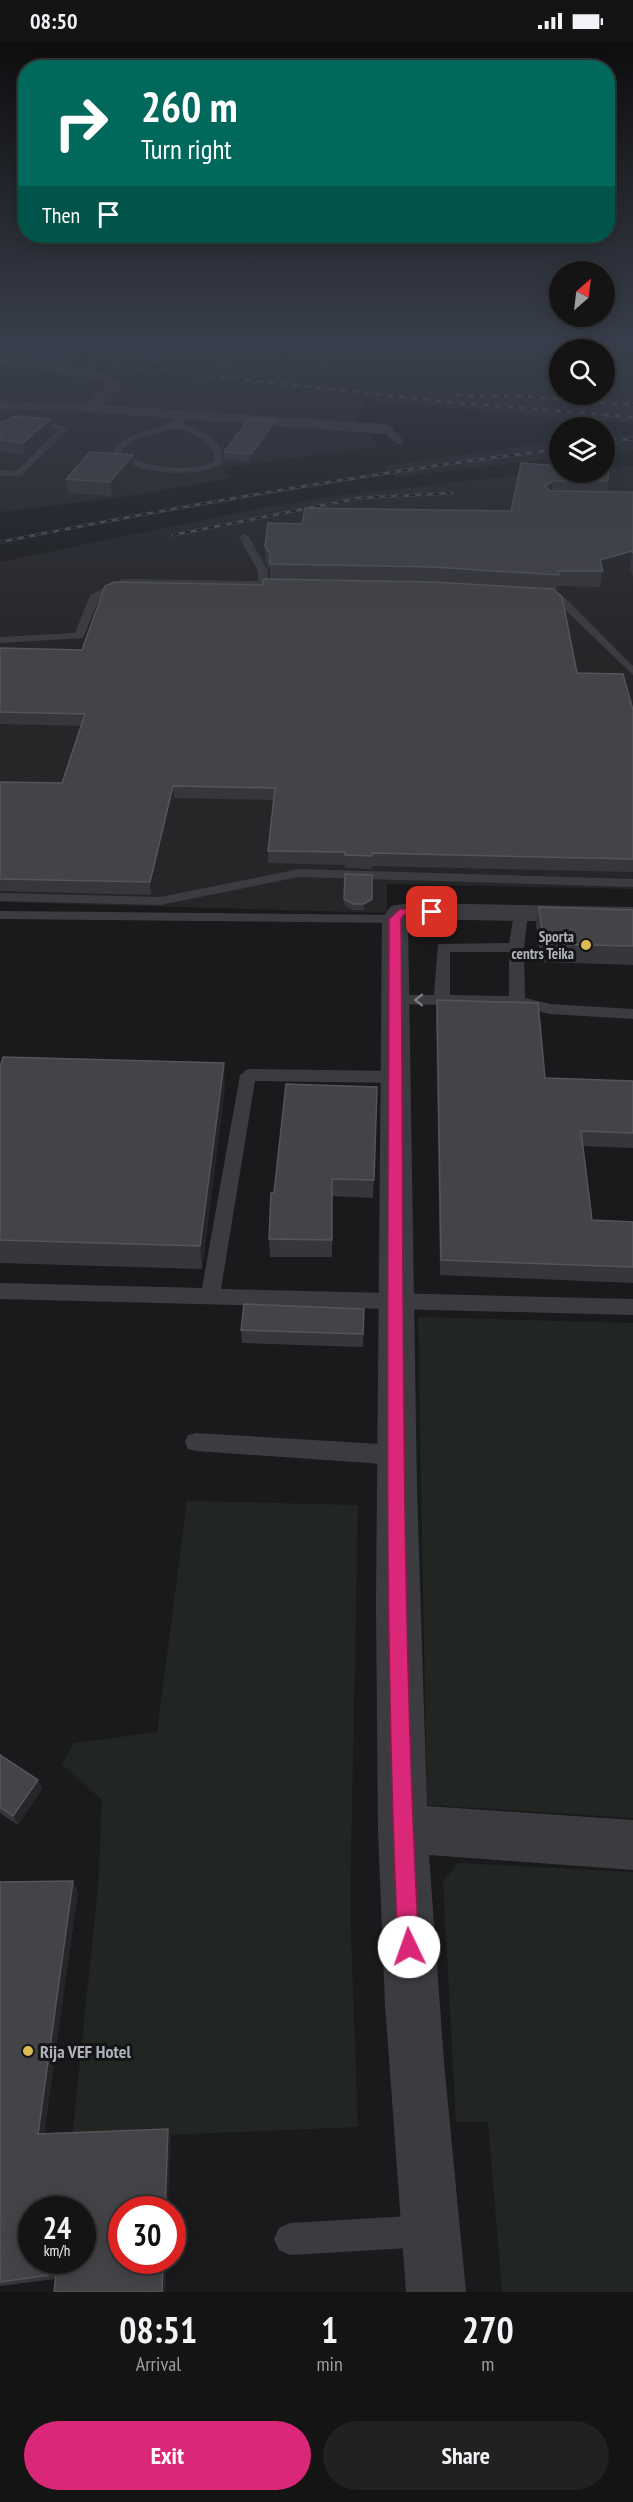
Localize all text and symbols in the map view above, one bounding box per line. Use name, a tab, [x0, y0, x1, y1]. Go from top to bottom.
text: 08:50	[30, 7, 78, 35]
text: 260 m	[141, 79, 238, 134]
icon: right	[42, 84, 120, 162]
text: Turn right	[141, 132, 232, 166]
icon: arrive	[92, 198, 125, 231]
text: Then	[42, 201, 80, 229]
north arrow	[549, 261, 615, 327]
map controls	[549, 261, 615, 483]
button: search	[549, 339, 615, 405]
button: layers	[549, 417, 615, 483]
pin	[406, 886, 457, 937]
icon: arrive	[415, 895, 448, 928]
place label: Sporta centrs Teika	[511, 927, 574, 963]
marker: Sporta centrs Teika	[579, 938, 593, 952]
one-way arrow	[414, 994, 423, 1006]
position arrow	[377, 1915, 441, 1979]
place label: Rija VEF Hotel	[40, 2040, 131, 2063]
marker: Rija VEF Hotel	[21, 2044, 35, 2058]
speed limit sign: 30	[108, 2196, 186, 2274]
text: 24	[43, 2208, 71, 2247]
text: km/h	[44, 2241, 70, 2260]
text: 08:51	[119, 2306, 197, 2353]
text: 1	[321, 2306, 338, 2353]
text: 270	[462, 2306, 514, 2353]
text: Arrival	[136, 2351, 181, 2377]
text: min	[317, 2351, 343, 2377]
text: m	[481, 2351, 494, 2377]
button: Exit	[24, 2421, 311, 2490]
button: Share	[323, 2421, 609, 2490]

